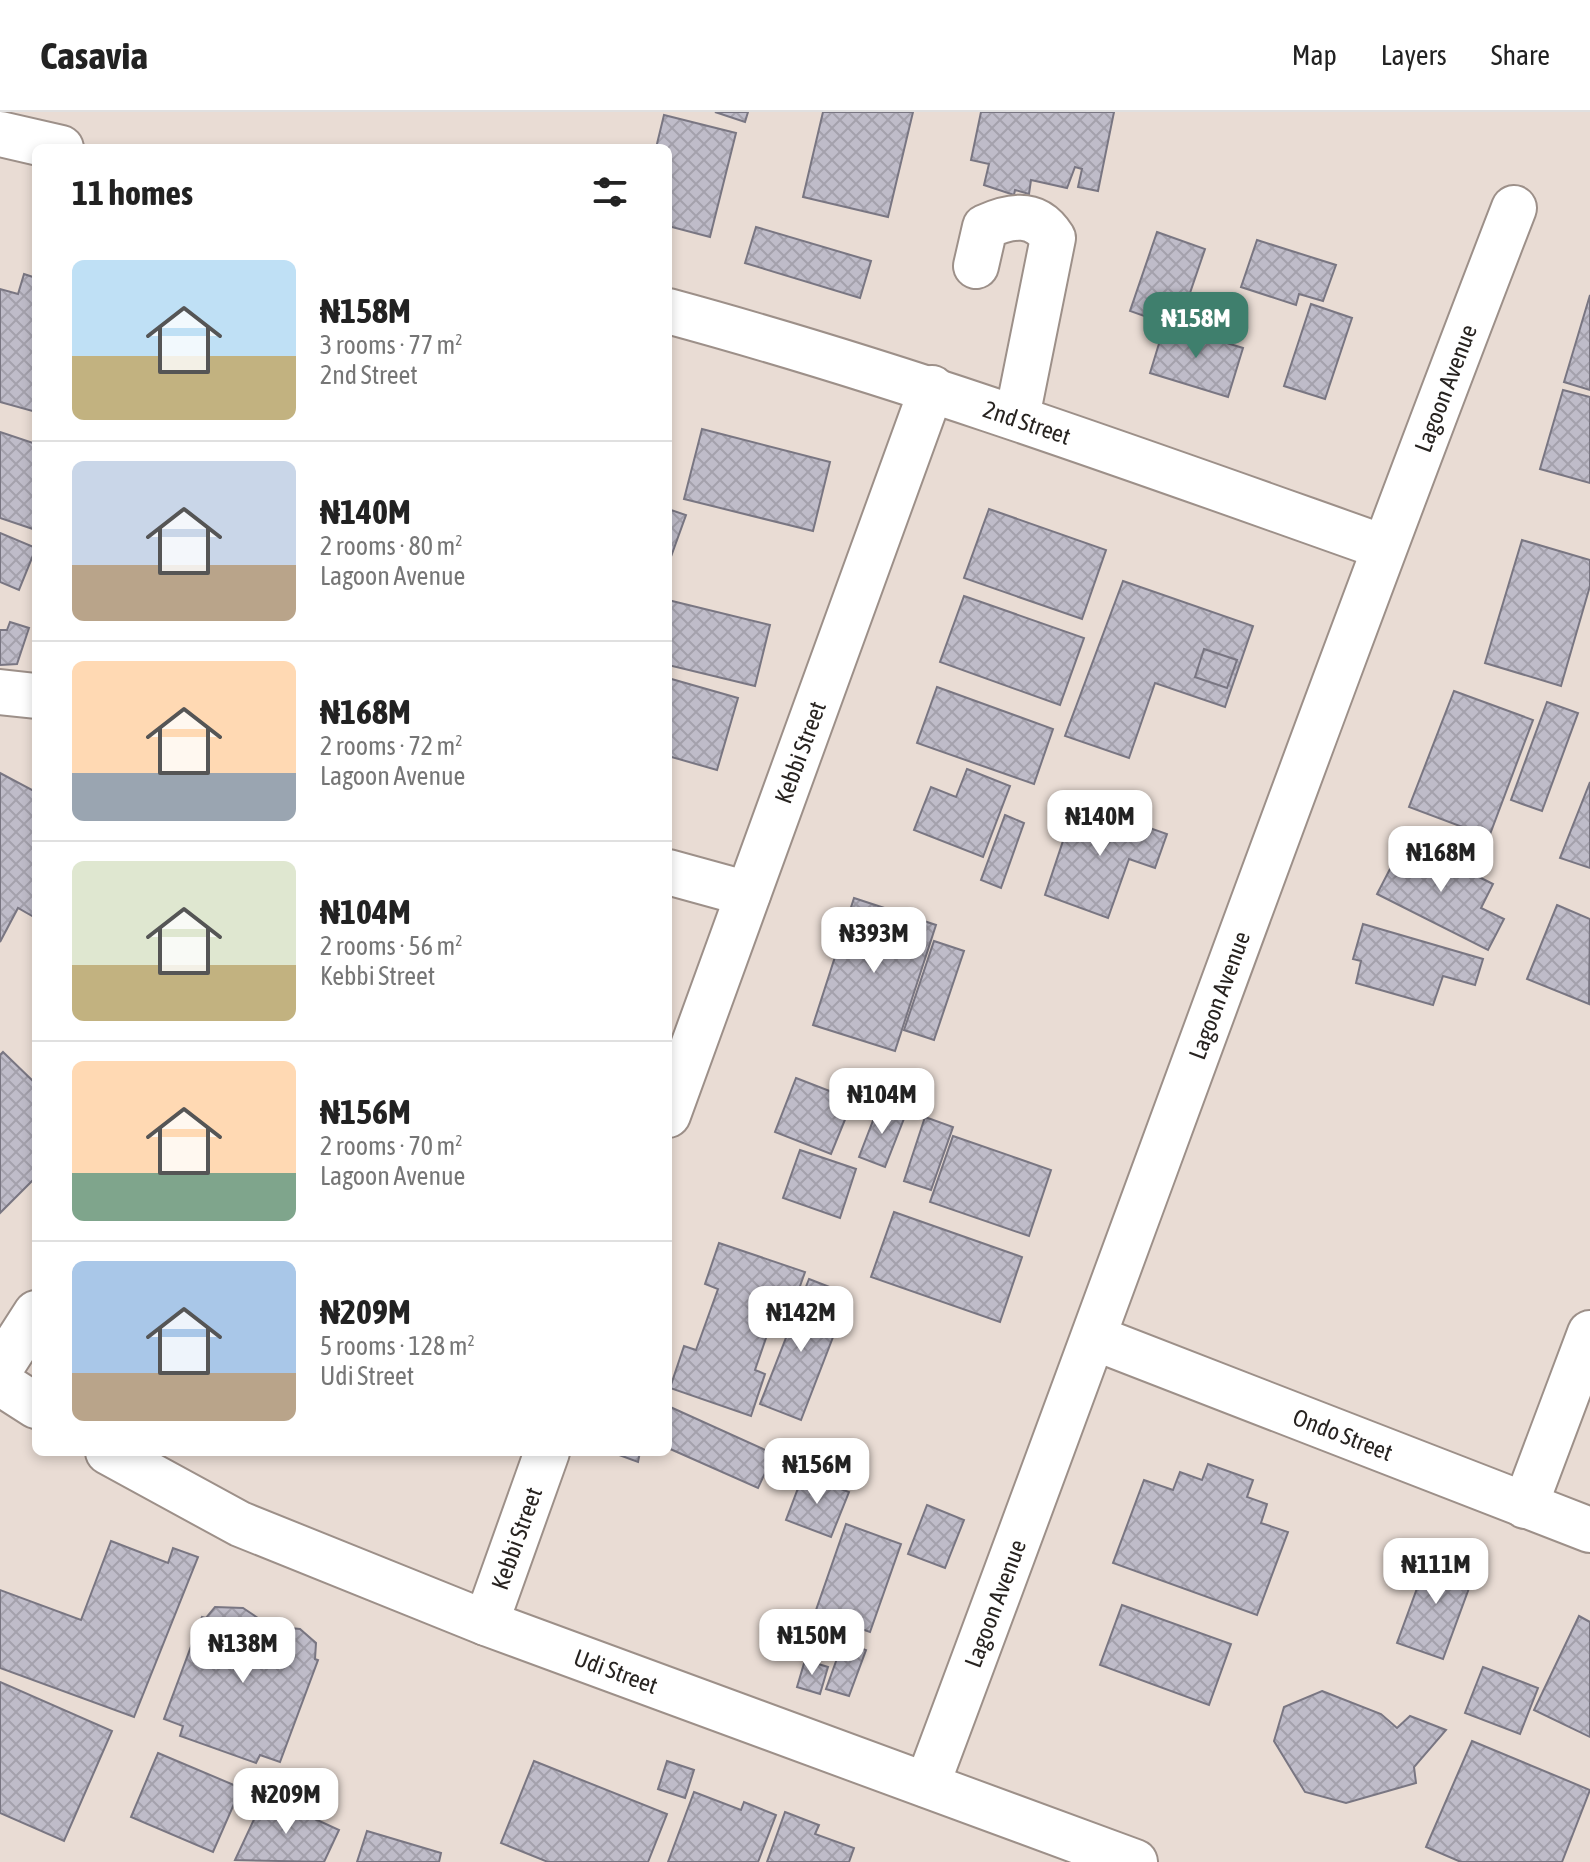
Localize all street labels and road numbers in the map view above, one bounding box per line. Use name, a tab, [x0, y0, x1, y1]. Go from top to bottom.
street label: Lagoon Avenue	[1409, 320, 1482, 456]
street label: 2nd Street	[980, 395, 1074, 449]
street label: Kebbi Street	[769, 697, 831, 807]
street label: Lagoon Avenue	[1183, 928, 1255, 1063]
street label: Ondo Street	[1289, 1403, 1397, 1466]
street label: Kebbi Street	[486, 1483, 547, 1593]
street label: Lagoon Avenue	[959, 1536, 1031, 1671]
street label: Udi Street	[570, 1643, 662, 1699]

